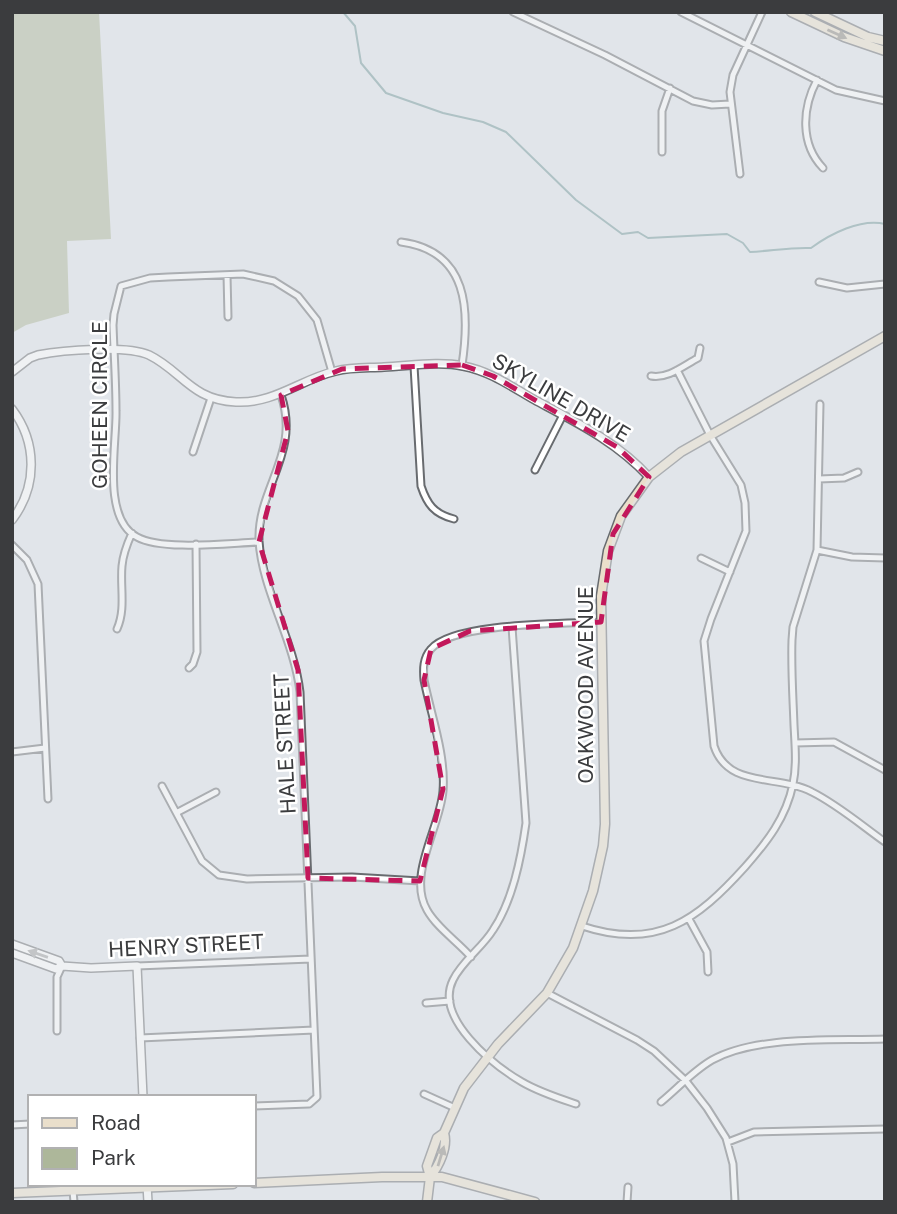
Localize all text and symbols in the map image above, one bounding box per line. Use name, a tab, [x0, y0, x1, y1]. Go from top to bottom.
one-way arrow	[827, 28, 847, 40]
street label: GOHEEN CIRCLE	[87, 321, 112, 489]
street label: SKYLINE DRIVE	[488, 348, 635, 447]
street label: OAKWOOD AVENUE	[573, 586, 598, 784]
street label: HALE STREET	[268, 673, 301, 815]
street label: HENRY STREET	[107, 929, 265, 962]
one-way arrow	[28, 948, 49, 959]
legend	[28, 1095, 256, 1186]
text: Road	[91, 1110, 141, 1135]
text: Park	[91, 1145, 136, 1170]
one-way arrow	[436, 1145, 446, 1166]

